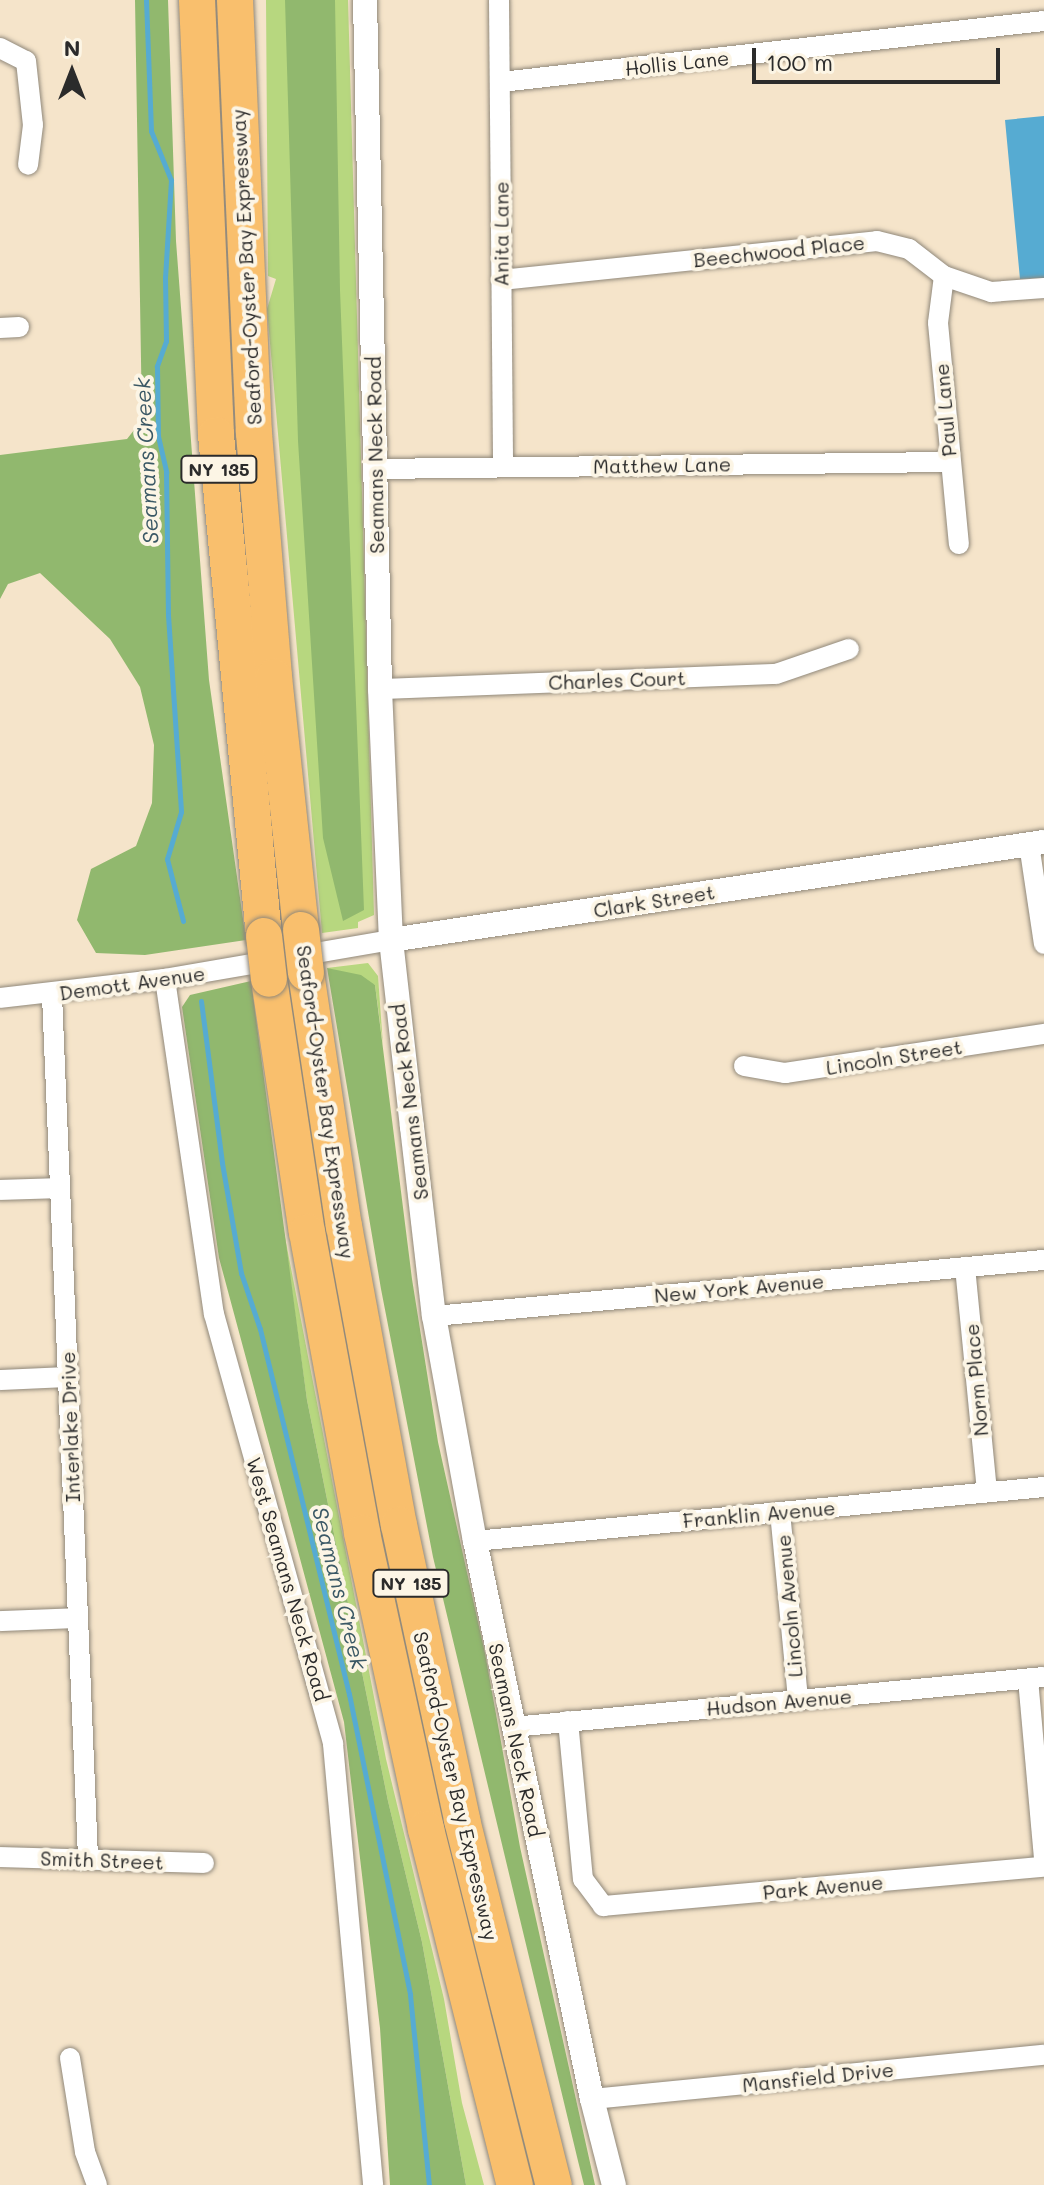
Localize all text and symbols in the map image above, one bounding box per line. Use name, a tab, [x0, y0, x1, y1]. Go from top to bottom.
north arrow	[32, 32, 112, 112]
scale bar	[756, 32, 1004, 82]
text: N	[64, 33, 80, 62]
street label: Hollis Lane	[624, 46, 730, 80]
text: 100 m	[766, 46, 833, 77]
street label: Seaford-Oyster Bay Expressway	[226, 108, 266, 426]
street label: Anita Lane	[489, 181, 513, 287]
street label: Beechwood Place	[692, 230, 866, 272]
street label: Seamans Neck Road	[361, 356, 389, 554]
street label: Paul Lane	[929, 362, 961, 458]
water label: Seamans Creek	[128, 377, 164, 545]
street label: Matthew Lane	[593, 452, 731, 478]
road number: NY 135	[179, 455, 259, 483]
street label: Charles Court	[548, 666, 686, 694]
street label: Clark Street	[592, 880, 716, 922]
street label: Seaford-Oyster Bay Expressway	[292, 944, 360, 1260]
street label: Demott Avenue	[57, 961, 207, 1005]
street label: Seamans Neck Road	[385, 1003, 433, 1201]
street label: Lincoln Street	[824, 1034, 964, 1080]
street label: New York Avenue	[653, 1269, 825, 1307]
street label: Norm Place	[959, 1323, 993, 1437]
street label: Interlake Drive	[55, 1351, 85, 1503]
street label: West Seamans Neck Road	[242, 1454, 334, 1704]
street label: Franklin Avenue	[682, 1495, 836, 1533]
water label: Seamans Creek	[307, 1504, 373, 1672]
street label: Lincoln Avenue	[771, 1534, 807, 1678]
road number: NY 135	[371, 1569, 451, 1597]
street label: Seaford-Oyster Bay Expressway	[409, 1629, 503, 1943]
street label: Seamans Neck Road	[484, 1641, 548, 1839]
street label: Hudson Avenue	[705, 1684, 853, 1720]
street label: Smith Street	[40, 1846, 164, 1874]
street label: Park Avenue	[762, 1870, 884, 1904]
street label: Mansfield Drive	[741, 2057, 895, 2097]

